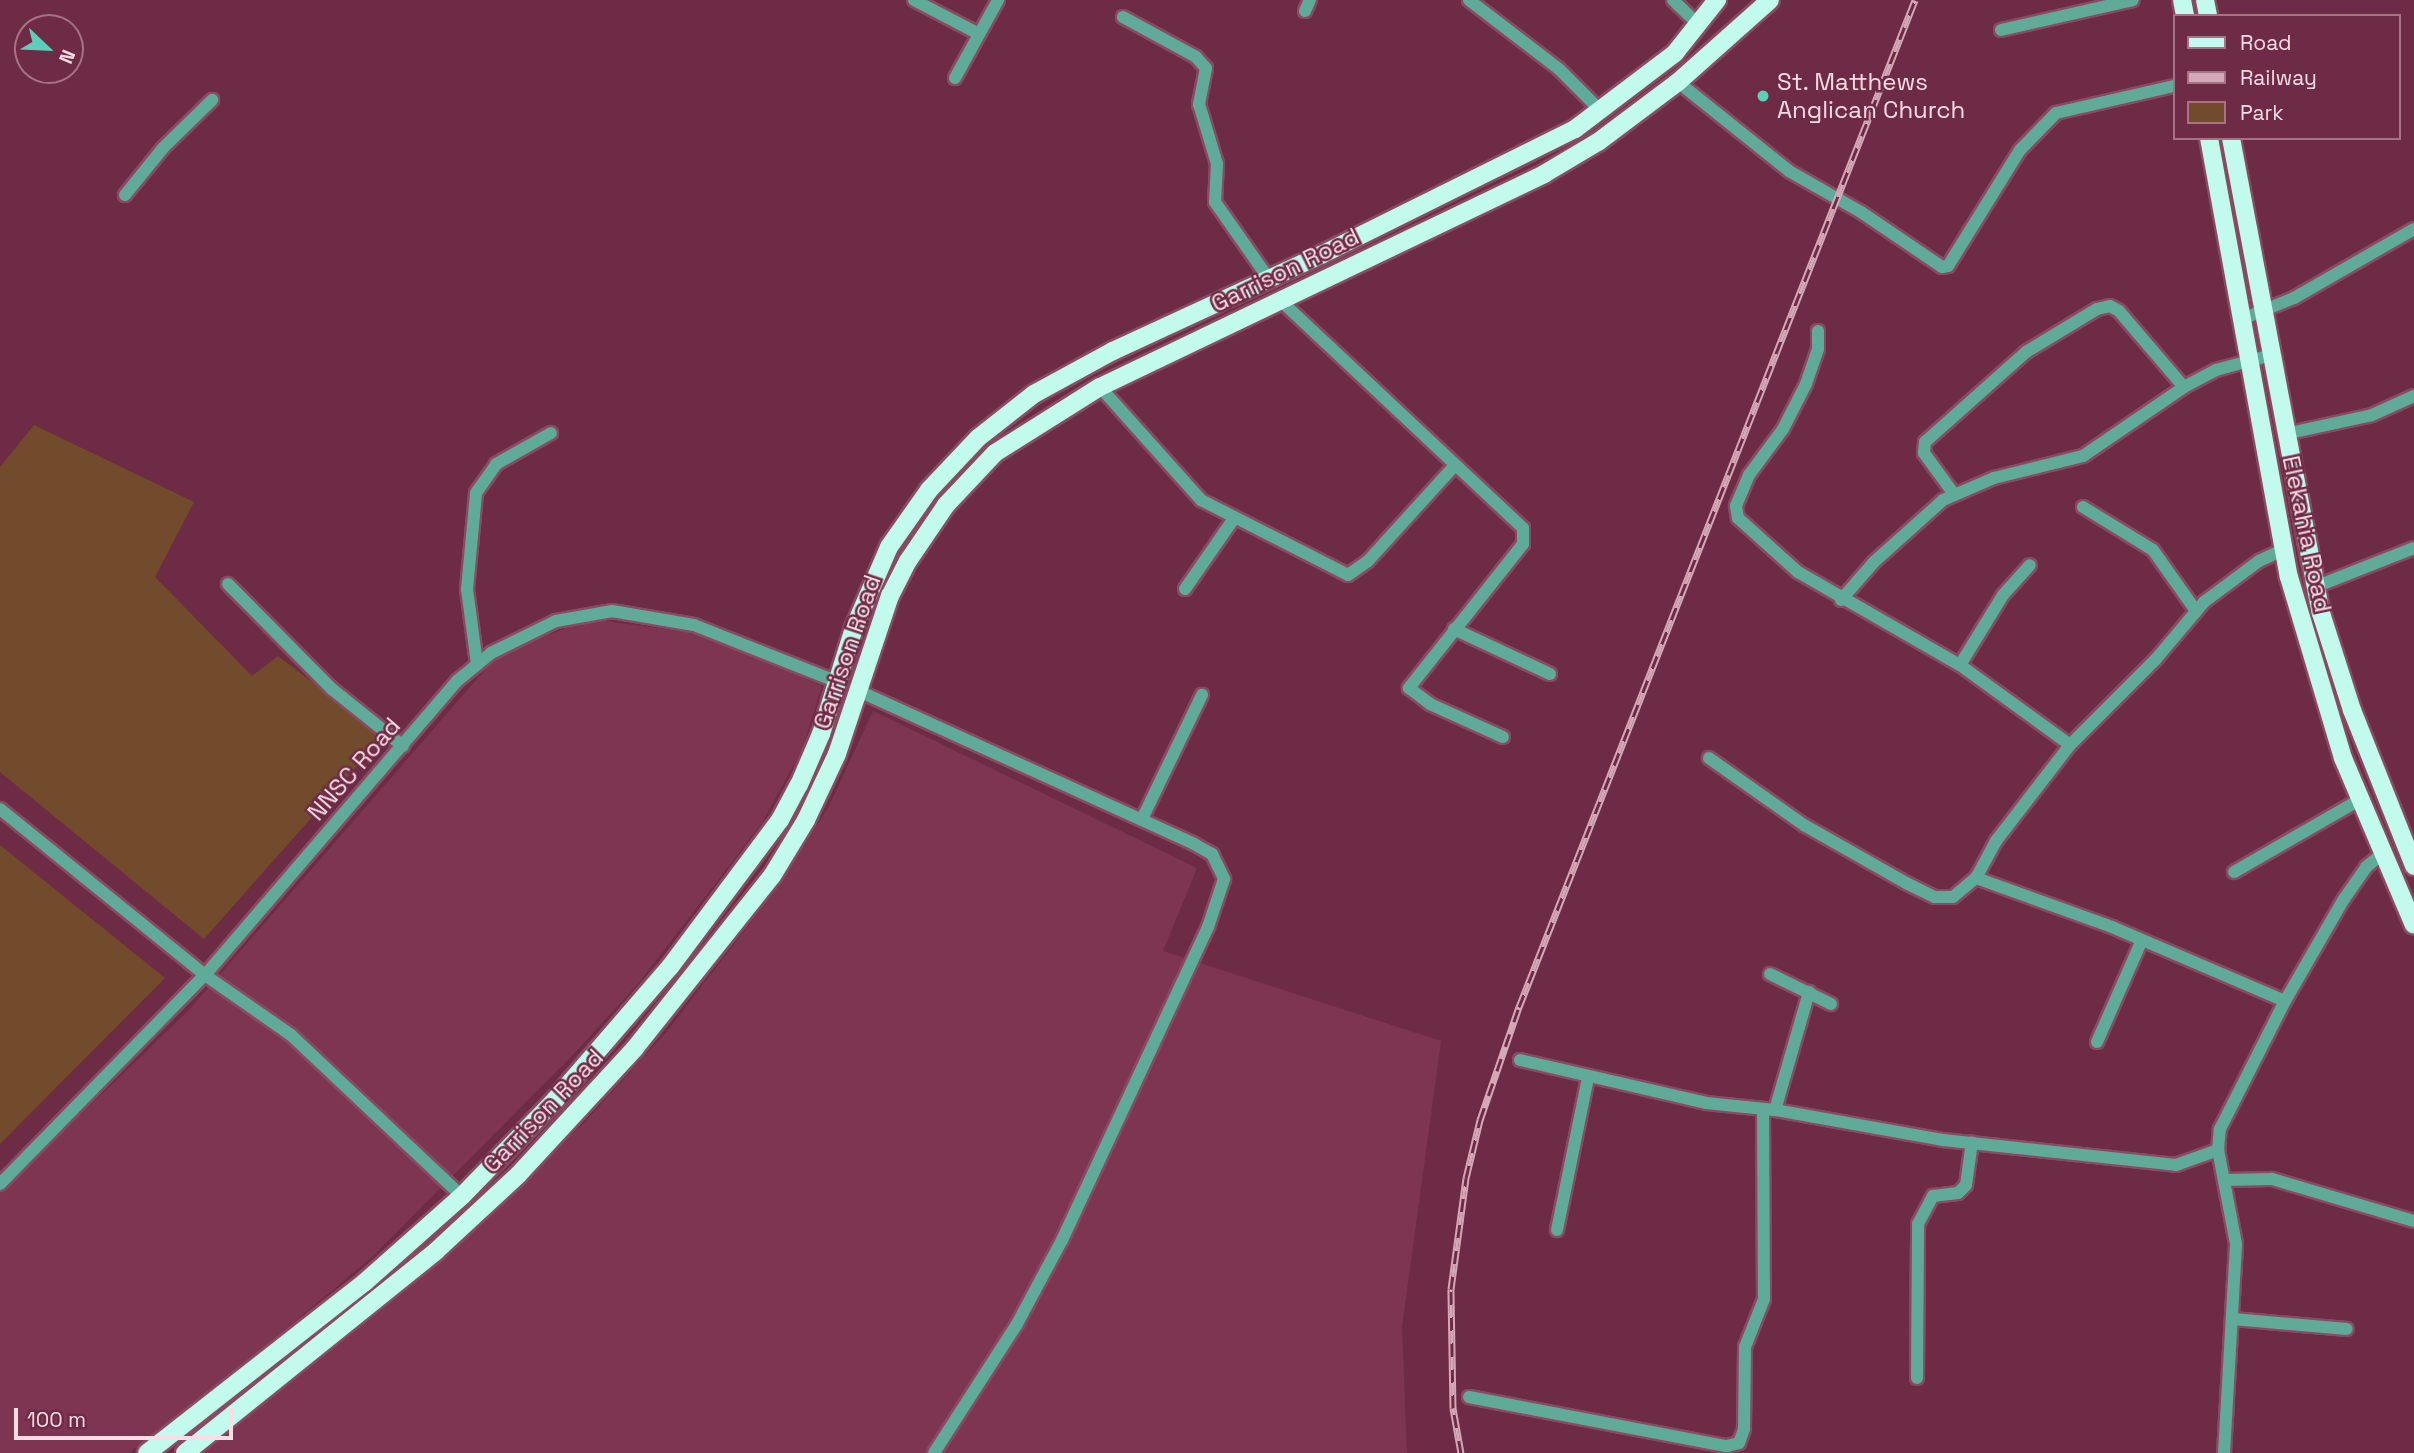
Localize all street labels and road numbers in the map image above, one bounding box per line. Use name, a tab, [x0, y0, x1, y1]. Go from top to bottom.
street label: Garrison Road	[1206, 222, 1364, 318]
street label: Elekahia Road	[2276, 453, 2338, 615]
street label: Garrison Road	[807, 571, 887, 733]
street label: NNSC Road	[301, 712, 407, 826]
street label: Garrison Road	[477, 1043, 609, 1179]

